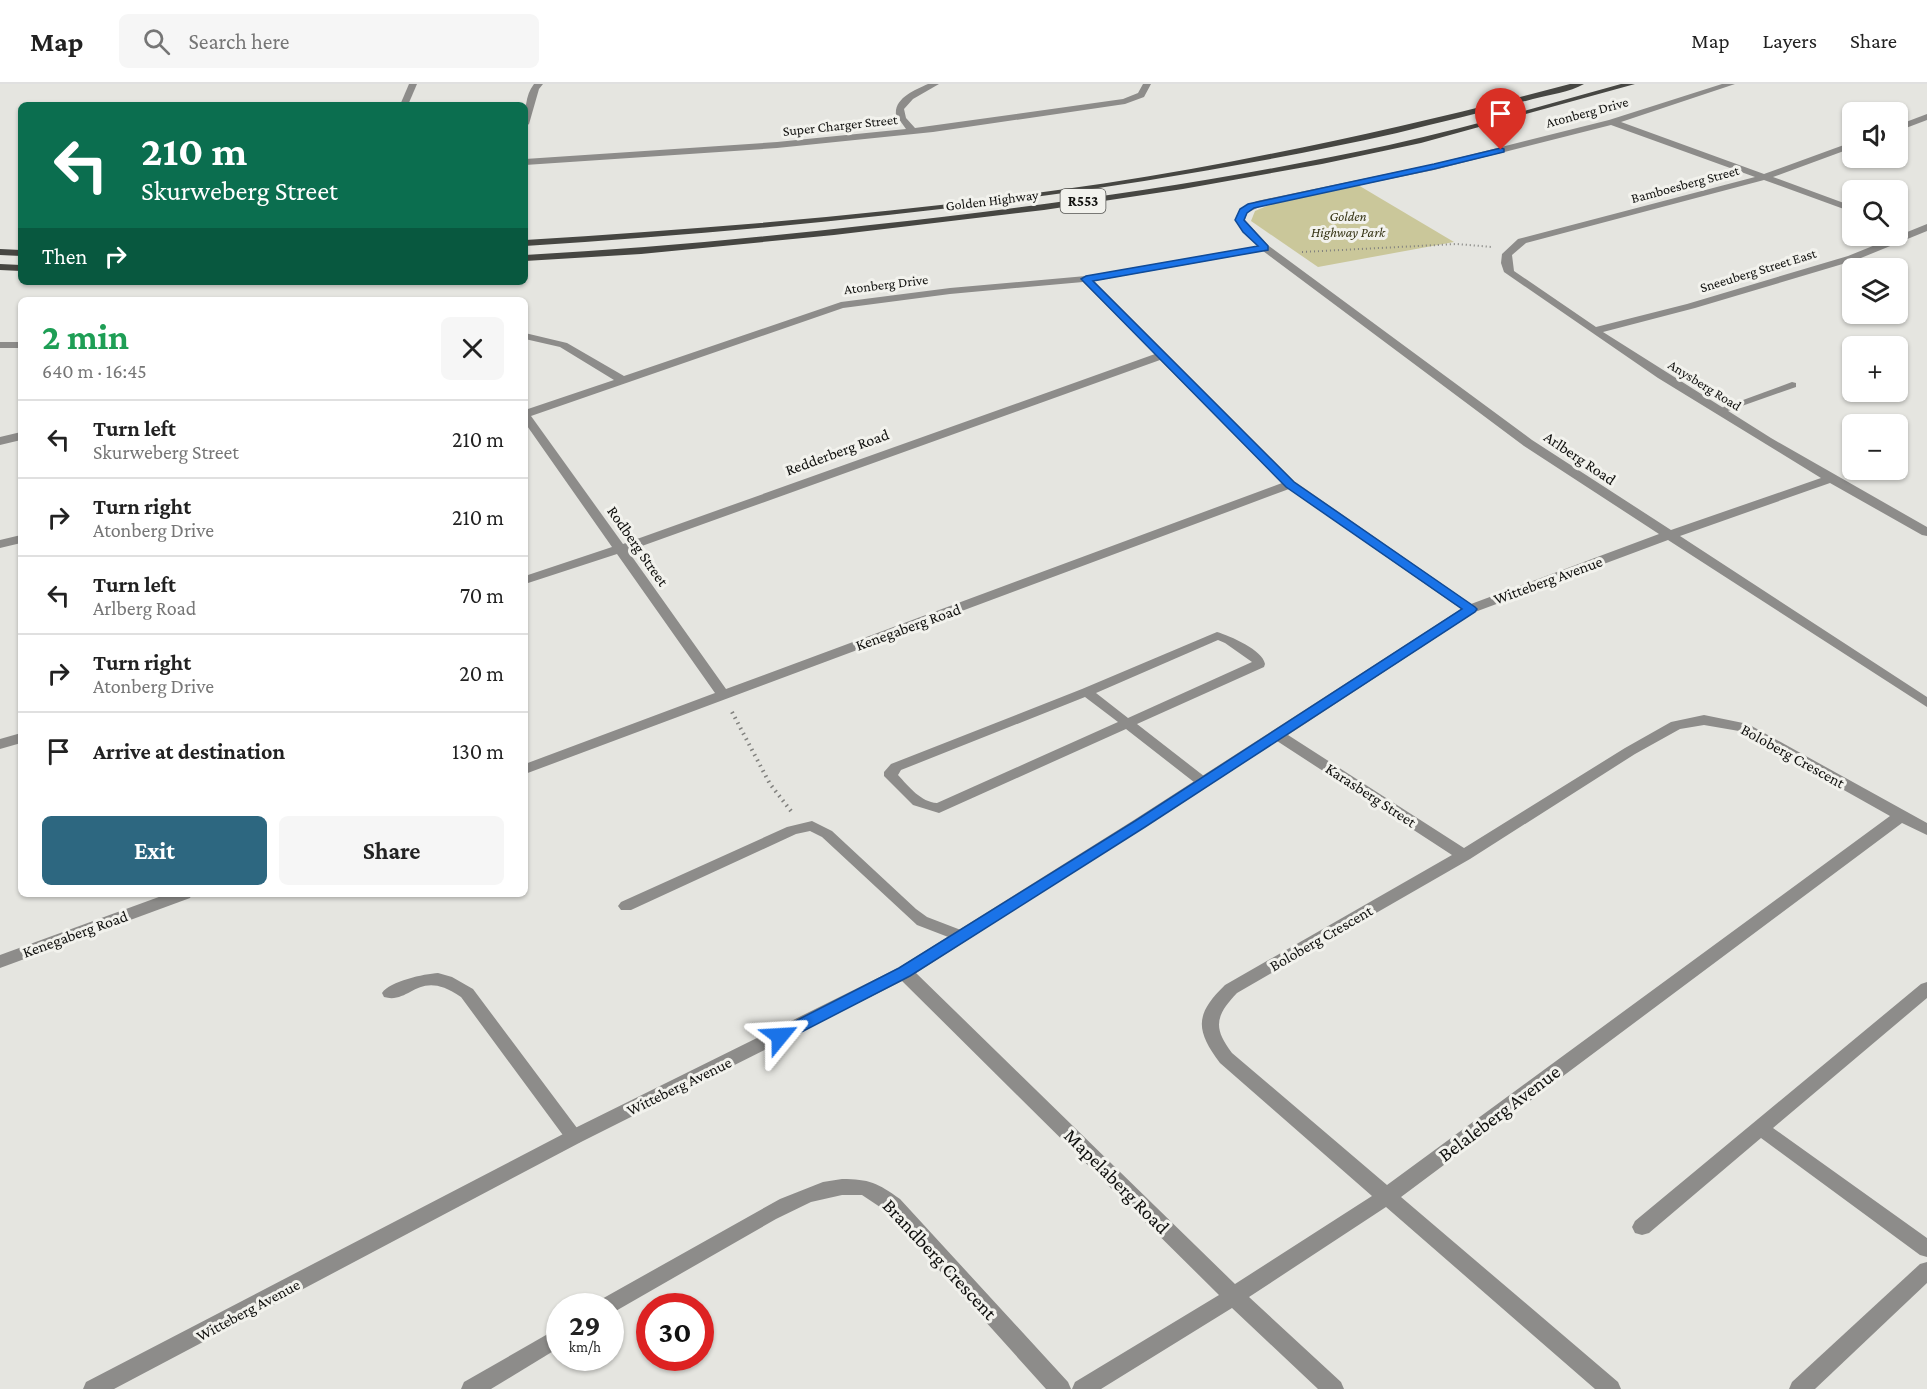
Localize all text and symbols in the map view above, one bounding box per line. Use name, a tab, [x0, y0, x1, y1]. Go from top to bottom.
search box	[119, 14, 539, 68]
icon: search	[140, 25, 173, 58]
text: Map	[30, 26, 83, 57]
text: Search here	[188, 29, 289, 54]
text: Map	[1691, 29, 1730, 53]
text: Layers	[1763, 29, 1817, 53]
text: Share	[1850, 29, 1897, 53]
pin	[1475, 88, 1526, 150]
street label: Atonberg Drive	[1544, 93, 1630, 131]
icon: arrive	[1484, 97, 1517, 130]
map controls	[1842, 102, 1908, 480]
button: sound	[1842, 102, 1908, 168]
street label: Super Charger Street	[782, 111, 899, 139]
icon: left	[42, 126, 120, 204]
text: 210 m	[141, 127, 247, 174]
street label: Bamboesberg Street	[1629, 162, 1741, 206]
text: Skurweberg Street	[141, 176, 338, 206]
button: search	[1842, 180, 1908, 246]
street label: Golden Highway	[945, 186, 1040, 214]
road number: R553	[1060, 189, 1106, 213]
park label: Golden Highway Park	[1311, 208, 1386, 240]
icon: right	[99, 240, 132, 273]
text: Then	[42, 244, 87, 269]
street label: Sneeuberg Street East	[1698, 245, 1818, 295]
button: layers	[1842, 258, 1908, 324]
street label: Atonberg Drive	[843, 271, 929, 297]
text: 2 min	[42, 317, 129, 357]
button: close	[441, 317, 504, 380]
button: +	[1842, 336, 1908, 402]
street label: Anysberg Road	[1666, 356, 1745, 414]
text: 640 m · 16:45	[42, 360, 147, 382]
button: −	[1842, 414, 1908, 480]
text: Turn left	[93, 416, 176, 441]
icon: left	[42, 423, 75, 456]
street label: Redderberg Road	[783, 425, 892, 480]
text: 210 m	[452, 427, 504, 452]
street label: Arlberg Road	[1540, 428, 1620, 489]
text: Skurweberg Street	[93, 441, 239, 463]
text: Turn right	[93, 494, 191, 519]
icon: right	[42, 501, 75, 534]
street label: Rodberg Street	[603, 503, 672, 590]
text: 210 m	[452, 505, 504, 530]
text: Atonberg Drive	[93, 519, 214, 541]
street label: Witteberg Avenue	[1491, 552, 1605, 609]
text: Turn left	[93, 572, 176, 597]
icon: left	[42, 579, 75, 612]
text: 70 m	[460, 583, 504, 608]
text: Arlberg Road	[93, 597, 196, 619]
street label: Kenegaberg Road	[853, 600, 964, 655]
text: Turn right	[93, 650, 191, 675]
icon: right	[42, 657, 75, 690]
text: 20 m	[459, 661, 504, 686]
text: Atonberg Drive	[93, 675, 214, 697]
street label: Boloberg Crescent	[1738, 720, 1848, 793]
icon: arrive	[42, 735, 75, 768]
text: Arrive at destination	[93, 739, 285, 764]
text: 130 m	[452, 739, 504, 764]
street label: Karasberg Street	[1322, 759, 1420, 832]
button: Exit	[42, 816, 267, 885]
button: Share	[279, 816, 504, 885]
street label: Boloberg Crescent	[1267, 901, 1377, 975]
street label: Kenegaberg Road	[20, 907, 131, 962]
position arrow	[748, 1004, 812, 1068]
street label: Witteberg Avenue	[624, 1053, 735, 1120]
street label: Belaleberg Avenue	[1434, 1060, 1565, 1167]
street label: Mapelaberg Road	[1059, 1124, 1174, 1239]
street label: Brandberg Crescent	[878, 1194, 1002, 1325]
street label: Witteberg Avenue	[193, 1276, 303, 1345]
speed limit sign: 30	[636, 1293, 714, 1371]
text: 29	[569, 1308, 601, 1341]
text: km/h	[569, 1339, 601, 1355]

